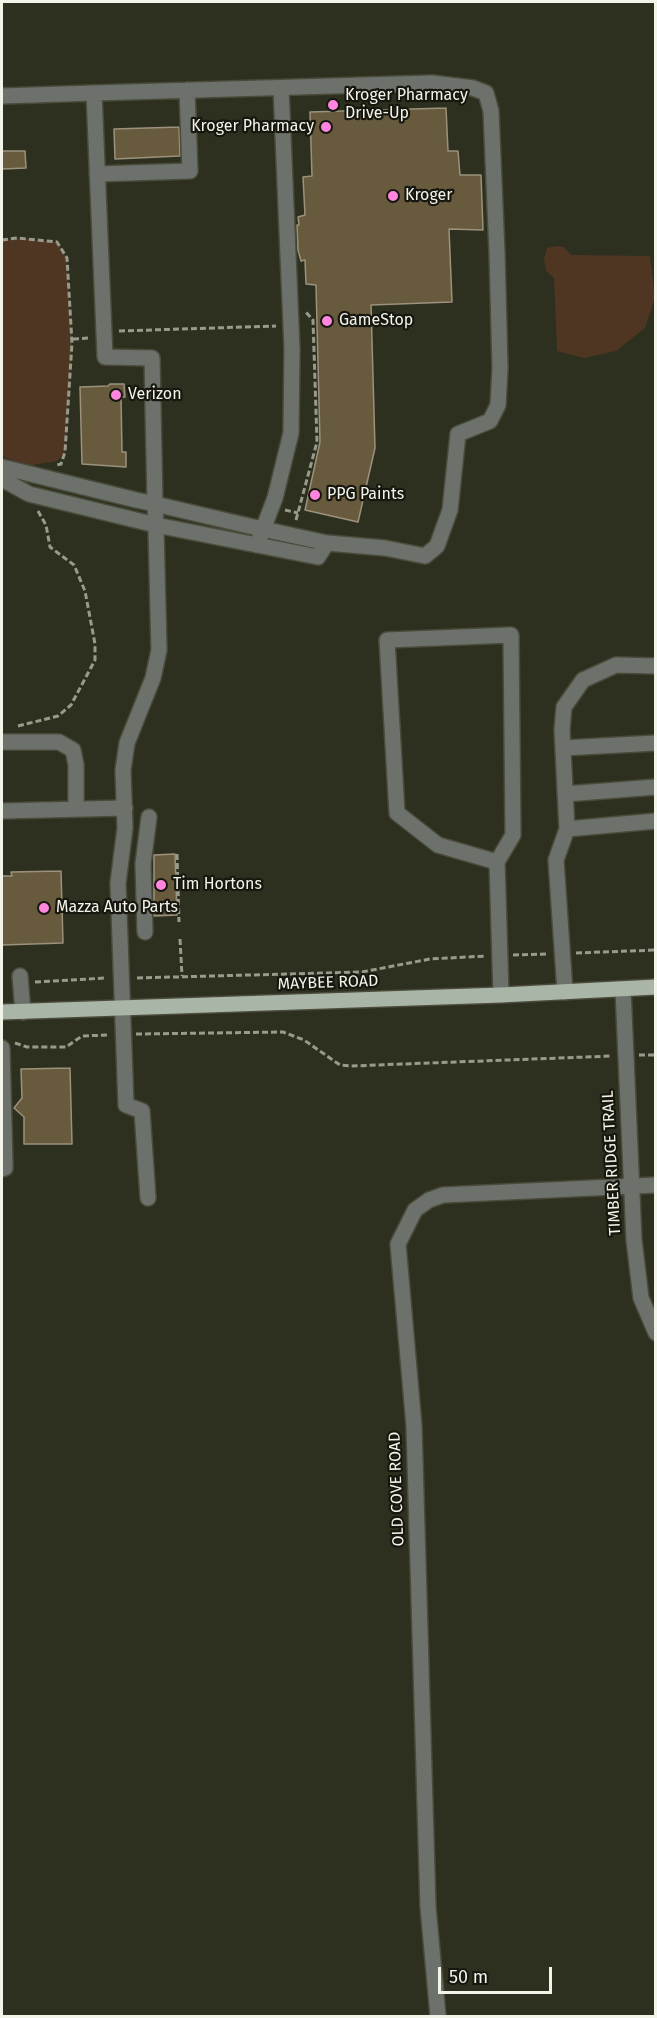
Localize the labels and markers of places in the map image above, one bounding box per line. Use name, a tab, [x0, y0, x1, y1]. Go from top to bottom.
place label: Kroger Pharmacy Drive-Up	[345, 86, 468, 124]
marker: Kroger Pharmacy Drive-Up	[326, 98, 340, 112]
place label: Kroger Pharmacy	[191, 117, 314, 137]
marker: Kroger Pharmacy	[319, 120, 333, 134]
place label: Kroger	[405, 186, 452, 206]
marker: Kroger	[386, 189, 400, 203]
place label: GameStop	[339, 311, 413, 331]
marker: GameStop	[320, 314, 334, 328]
place label: Verizon	[128, 385, 182, 405]
marker: Verizon	[109, 388, 123, 402]
place label: PPG Paints	[327, 485, 404, 505]
marker: PPG Paints	[308, 488, 322, 502]
place label: Tim Hortons	[173, 875, 262, 895]
marker: Tim Hortons	[154, 878, 168, 892]
place label: Mazza Auto Parts	[56, 898, 178, 918]
marker: Mazza Auto Parts	[37, 901, 51, 915]

